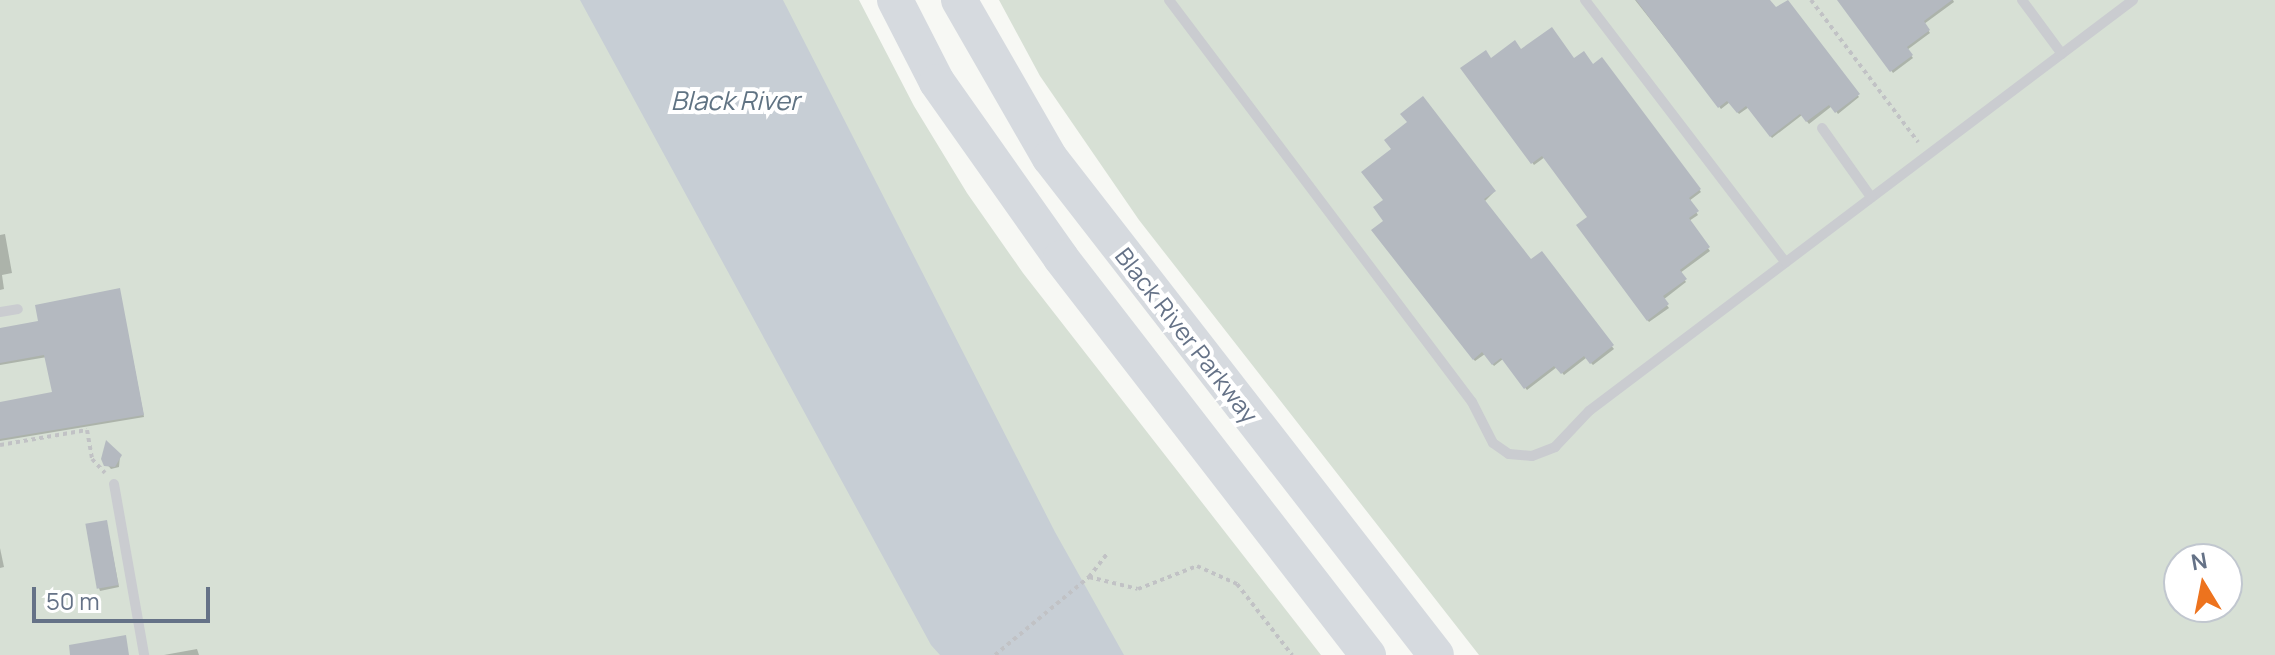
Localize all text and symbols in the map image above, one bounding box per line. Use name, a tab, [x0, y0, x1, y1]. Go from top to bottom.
water label: Black River	[671, 85, 799, 117]
street label: Black River Parkway	[1110, 242, 1264, 428]
north arrow	[2163, 543, 2243, 623]
text: N	[2189, 545, 2210, 577]
scale bar	[36, 571, 214, 621]
text: 50 m	[46, 584, 100, 617]

